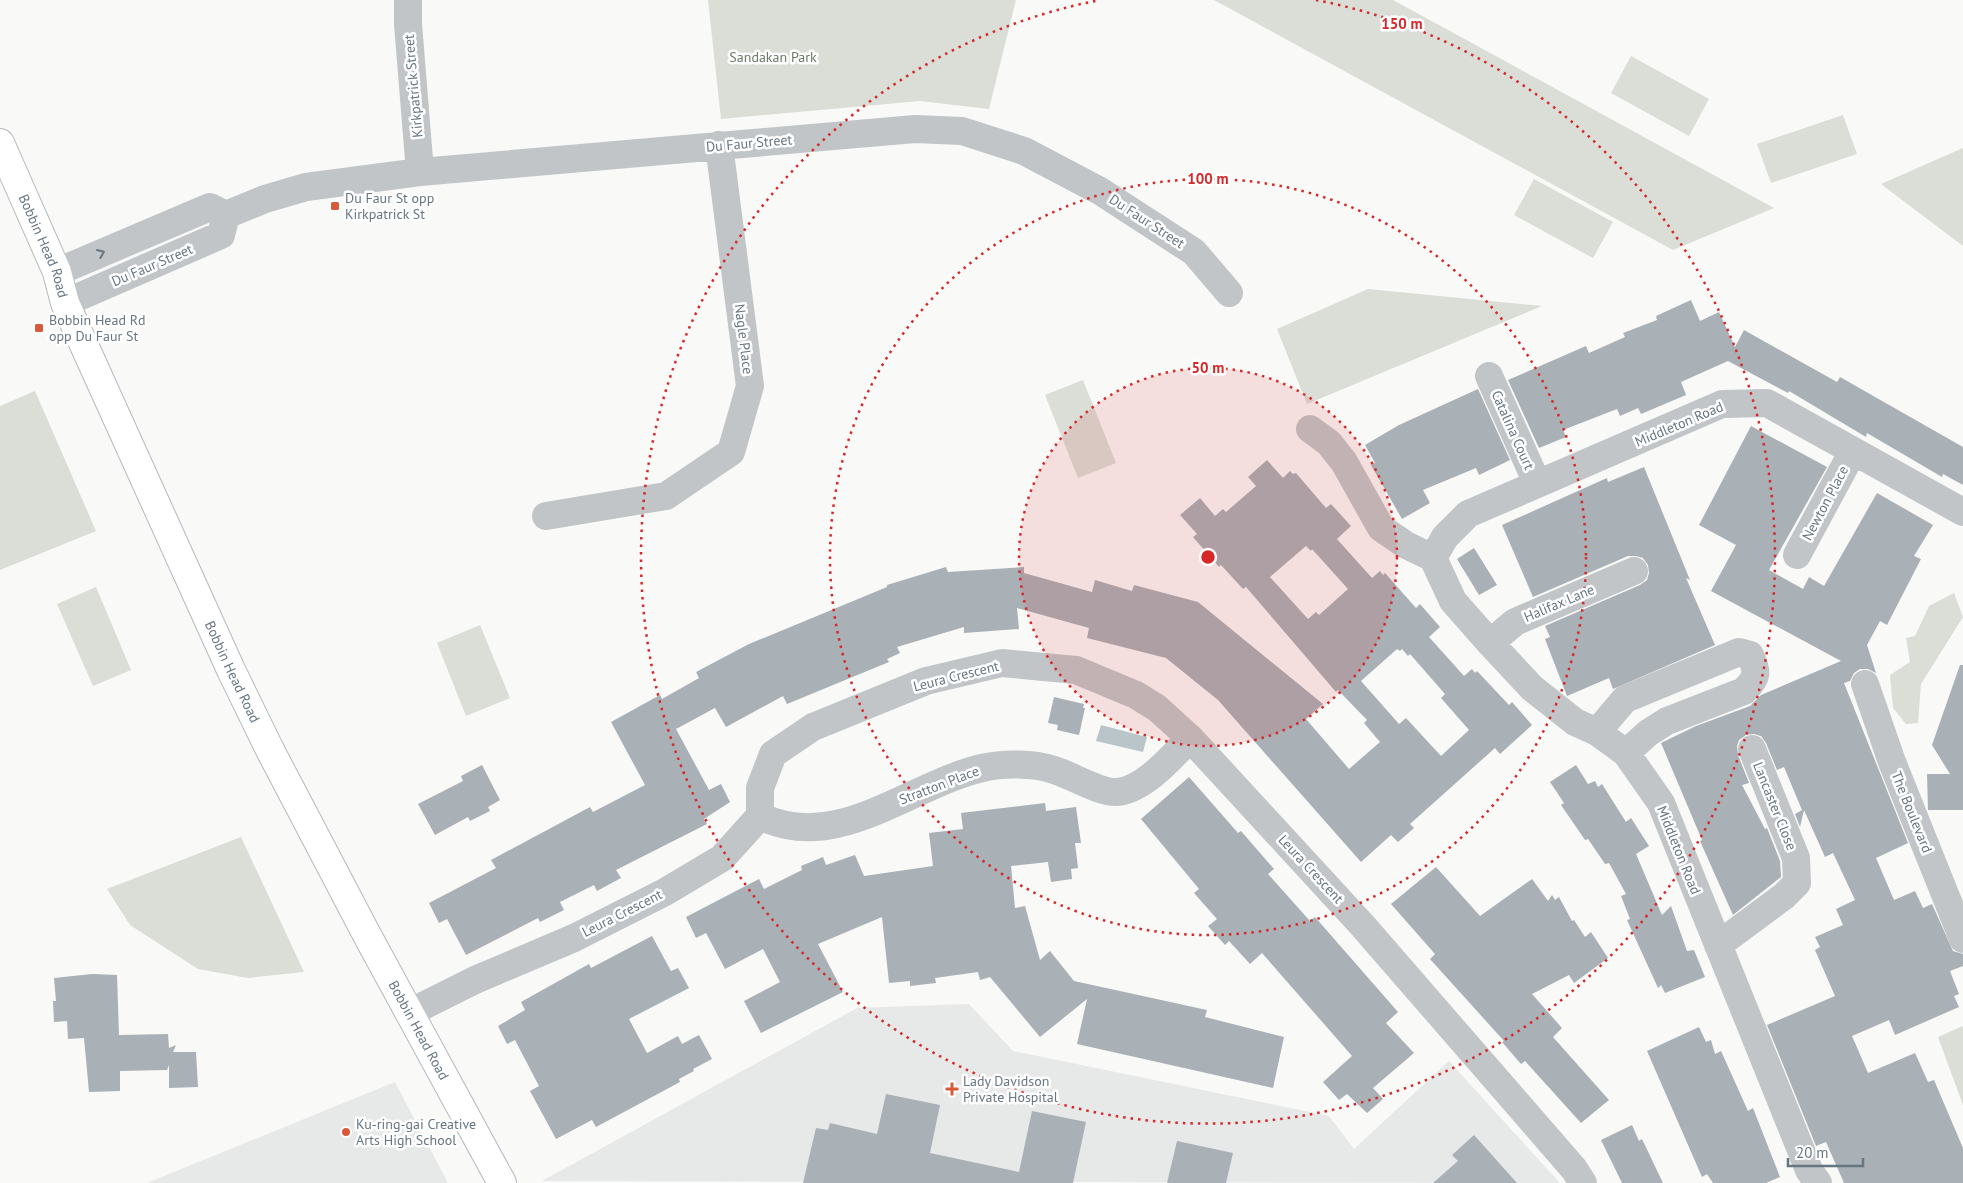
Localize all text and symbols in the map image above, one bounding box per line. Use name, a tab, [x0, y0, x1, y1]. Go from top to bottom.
text: 150 m	[1381, 14, 1423, 33]
street label: Kirkpatrick Street	[399, 33, 426, 138]
park label: Sandakan Park	[729, 48, 817, 66]
street label: Du Faur Street	[705, 130, 793, 156]
text: 100 m	[1187, 169, 1229, 188]
place label: Du Faur St opp Kirkpatrick St	[345, 189, 434, 223]
street label: Du Faur Street	[1106, 190, 1188, 252]
street label: Bobbin Head Road	[15, 191, 72, 300]
marker: Du Faur St opp Kirkpatrick St	[329, 200, 341, 212]
street label: Du Faur Street	[109, 240, 196, 290]
one-way arrow	[97, 249, 105, 259]
street label: Nagle Place	[731, 303, 757, 375]
place label: Bobbin Head Rd opp Du Faur St	[49, 311, 146, 345]
marker: Bobbin Head Rd opp Du Faur St	[33, 322, 45, 334]
text: 50 m	[1192, 358, 1224, 377]
street label: Catalina Court	[1487, 387, 1539, 473]
street label: Middleton Road	[1632, 397, 1726, 451]
street label: Newton Place	[1798, 463, 1852, 543]
centre of rings	[1199, 548, 1217, 566]
street label: Halifax Lane	[1521, 580, 1597, 626]
street label: Bobbin Head Road	[201, 618, 264, 726]
street label: Leura Crescent	[911, 657, 1001, 695]
street label: Lancaster Close	[1749, 759, 1801, 853]
street label: Stratton Place	[897, 762, 981, 808]
street label: The Boulevard	[1887, 769, 1937, 855]
street label: Middleton Road	[1653, 803, 1705, 897]
street label: Leura Crescent	[1275, 831, 1348, 907]
street label: Leura Crescent	[579, 885, 665, 941]
street label: Bobbin Head Road	[384, 977, 453, 1083]
place label: Lady Davidson Private Hospital	[963, 1072, 1058, 1106]
marker: Lady Davidson Private Hospital	[945, 1082, 959, 1096]
place label: Ku-ring-gai Creative Arts High School	[356, 1115, 476, 1149]
marker: Ku-ring-gai Creative Arts High School	[340, 1126, 352, 1138]
scale bar	[1788, 1136, 1863, 1168]
text: 20 m	[1796, 1143, 1829, 1162]

